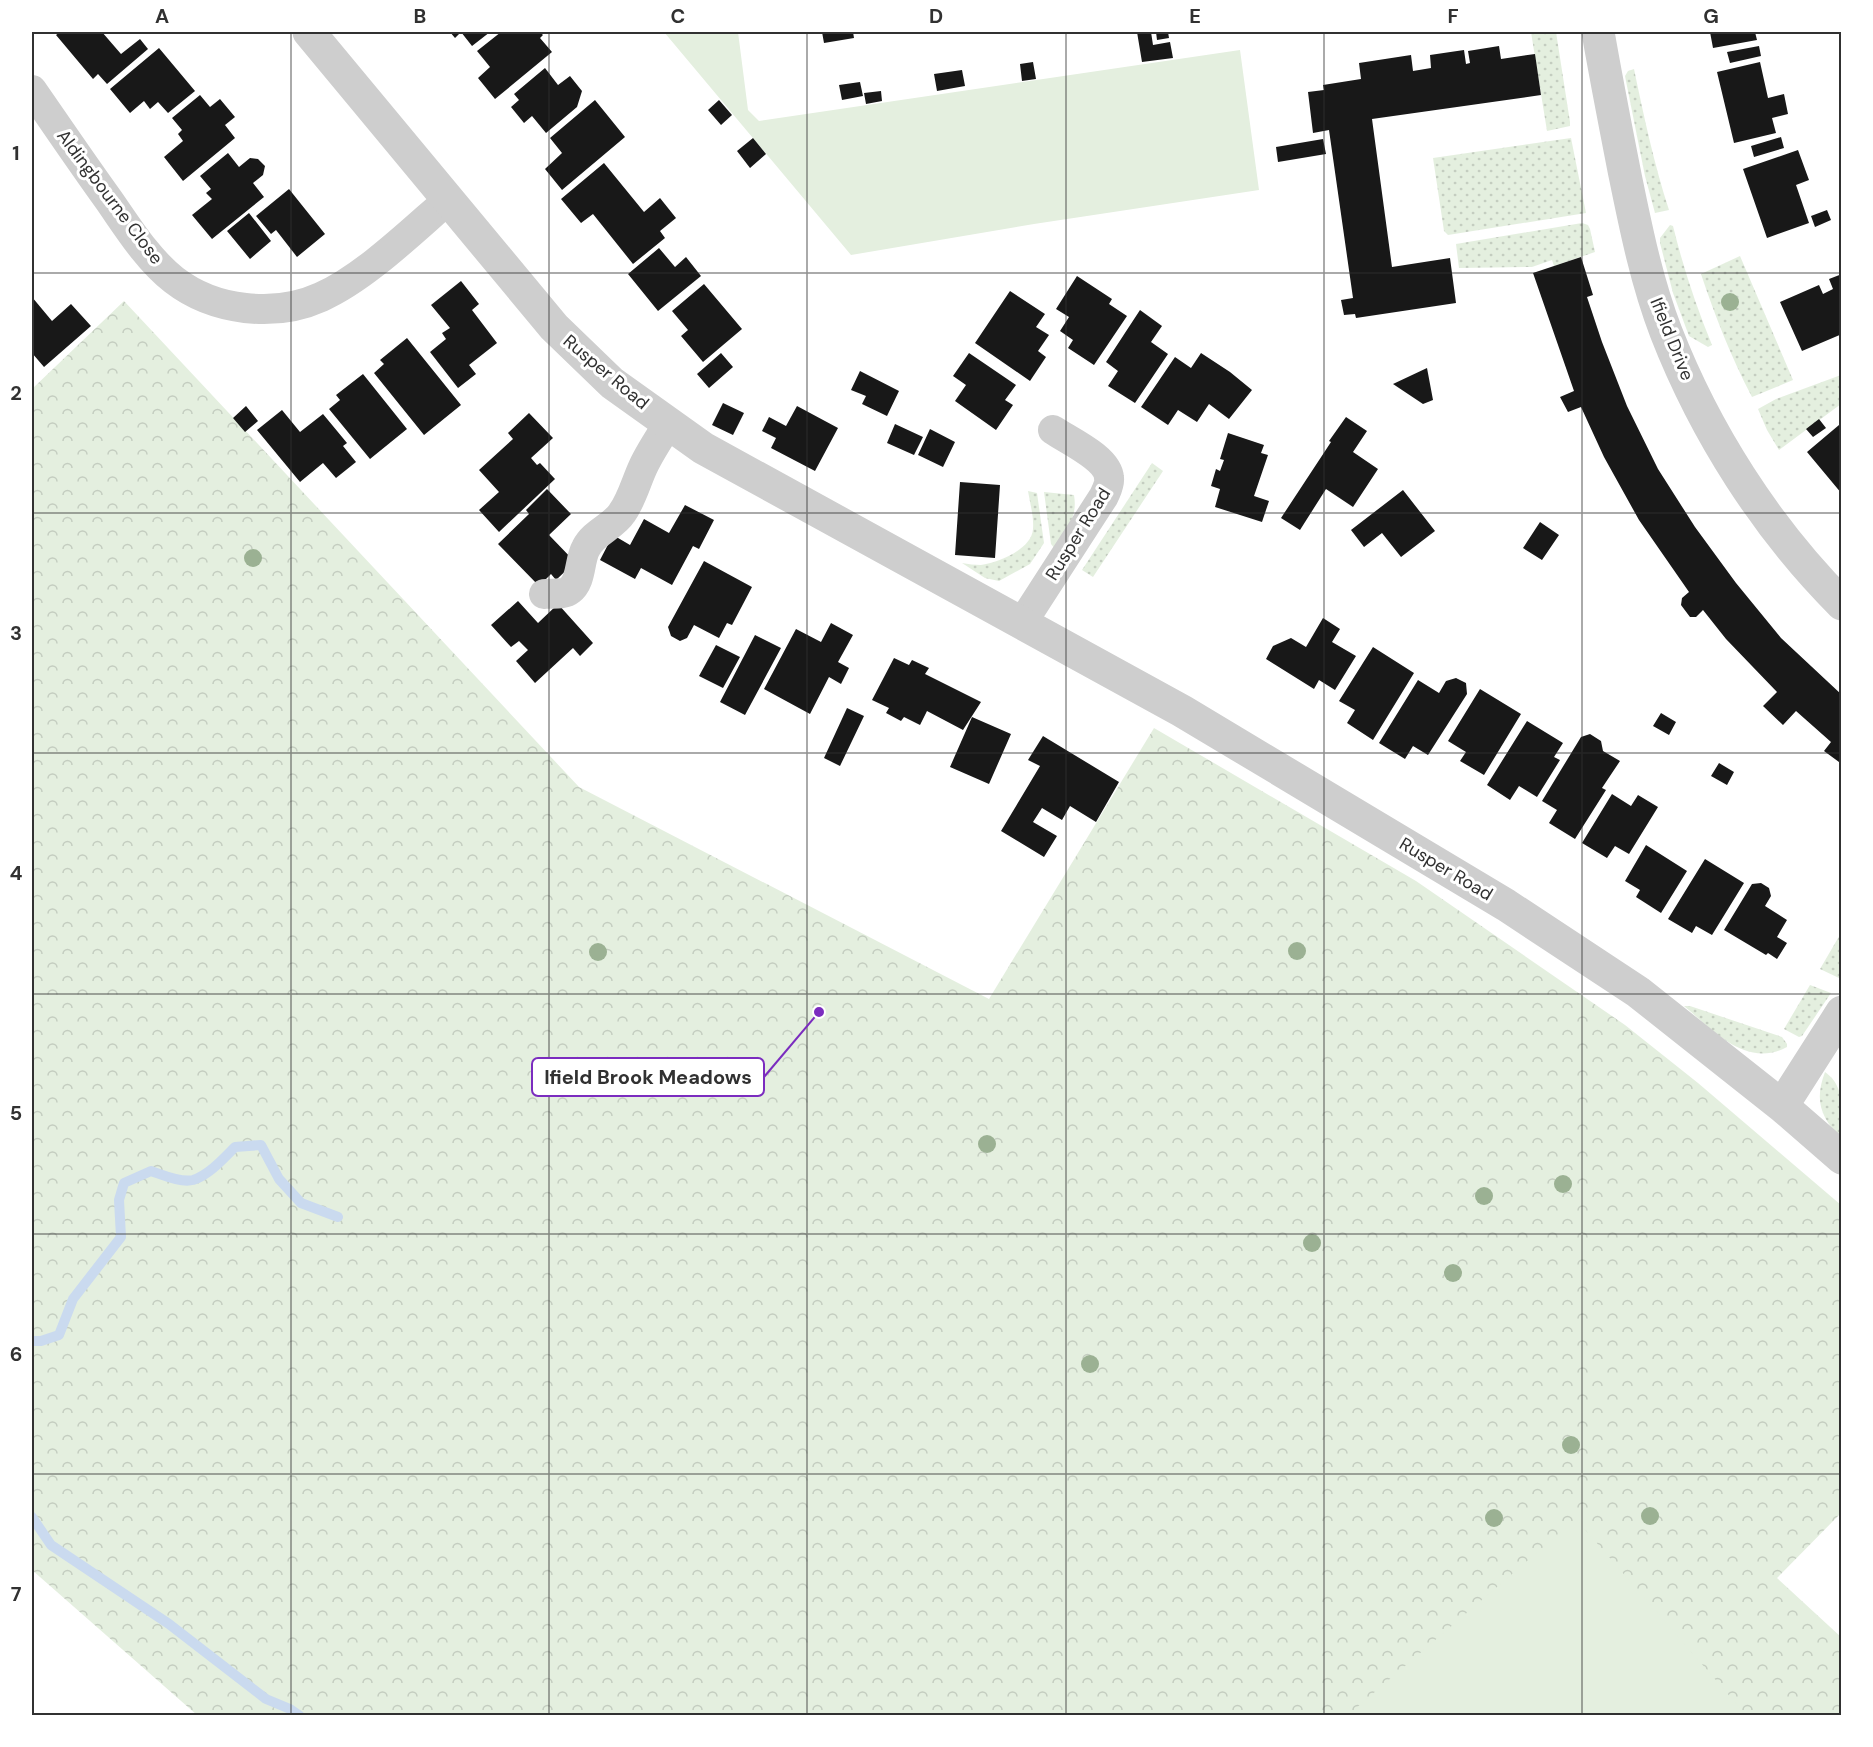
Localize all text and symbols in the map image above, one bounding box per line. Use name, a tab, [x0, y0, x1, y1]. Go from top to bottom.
text: A	[155, 3, 169, 29]
text: B	[414, 3, 426, 29]
text: C	[671, 3, 685, 29]
text: D	[929, 3, 943, 29]
text: E	[1189, 3, 1201, 29]
text: F	[1447, 3, 1459, 29]
text: G	[1703, 3, 1719, 29]
street label: Aldingbourne Close	[51, 125, 169, 269]
text: 1	[12, 140, 20, 166]
street label: Ifield Drive	[1645, 294, 1699, 384]
street label: Rusper Road	[558, 329, 654, 415]
text: 2	[10, 380, 22, 406]
street label: Rusper Road	[1040, 483, 1116, 585]
text: 3	[10, 620, 22, 646]
street label: Rusper Road	[1395, 832, 1497, 906]
text: 4	[10, 860, 23, 886]
callout: Ifield Brook Meadows	[532, 1058, 764, 1096]
text: Ifield Brook Meadows	[544, 1064, 752, 1090]
text: 5	[10, 1100, 22, 1126]
text: 6	[10, 1341, 22, 1367]
text: 7	[11, 1581, 22, 1607]

